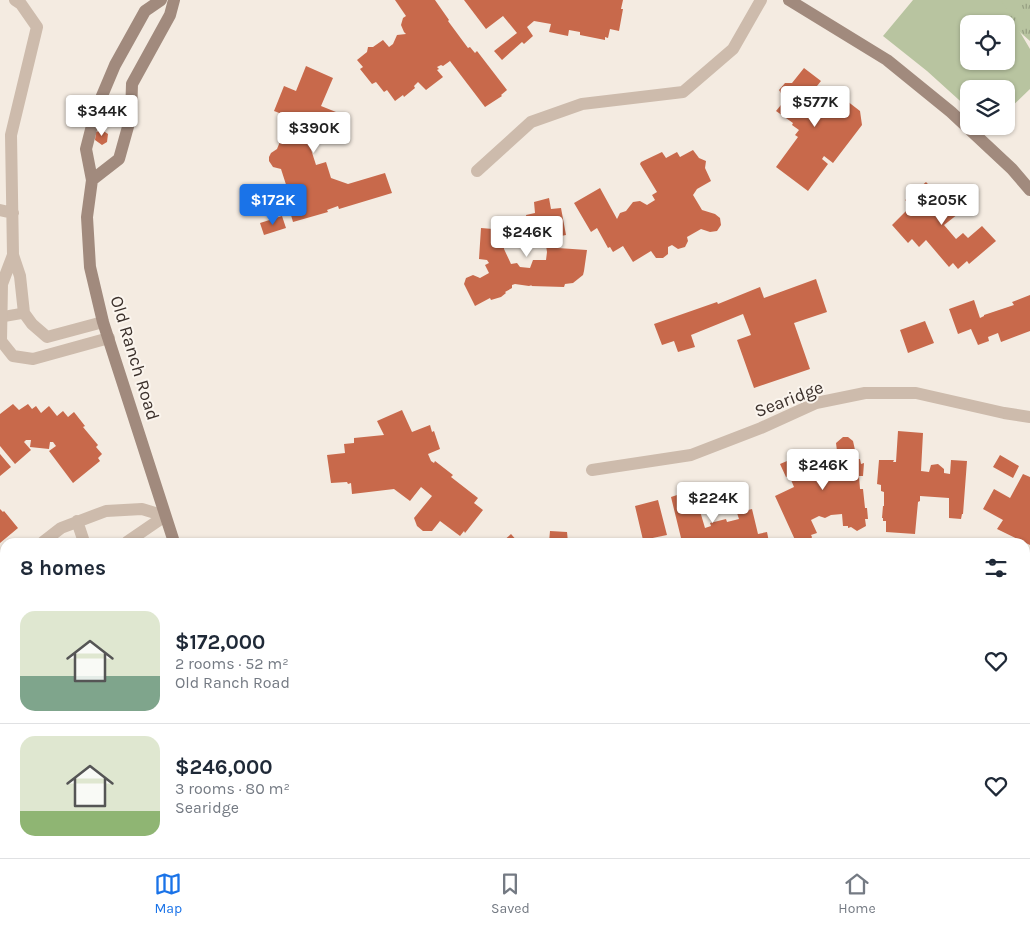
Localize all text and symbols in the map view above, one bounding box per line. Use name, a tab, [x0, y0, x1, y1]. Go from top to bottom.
map controls	[960, 15, 1015, 135]
button: locate	[960, 15, 1015, 70]
button: layers	[960, 80, 1015, 135]
pin: $577K	[780, 86, 850, 128]
text: $577K	[792, 92, 838, 111]
pin: $344K	[67, 94, 137, 137]
text: $344K	[77, 101, 127, 120]
pin: $390K	[279, 112, 349, 154]
text: $390K	[288, 118, 340, 137]
pin: $172K	[238, 184, 308, 226]
pin: $205K	[907, 184, 977, 226]
text: $172K	[251, 190, 295, 209]
text: $205K	[917, 190, 967, 209]
pin: $246K	[492, 216, 562, 258]
text: $246K	[502, 222, 552, 241]
street label: Old Ranch Road	[106, 293, 164, 423]
street label: Searidge	[751, 376, 827, 422]
pin: $246K	[788, 448, 858, 491]
text: $246K	[798, 455, 848, 474]
pin: $224K	[678, 482, 748, 524]
text: $224K	[688, 488, 738, 507]
icon: filters	[982, 554, 1010, 582]
text: 8 homes	[20, 556, 106, 580]
text: $172,000	[175, 630, 265, 654]
icon: home	[60, 631, 120, 691]
icon: heart	[982, 647, 1010, 675]
text: 2 rooms · 52 m²	[175, 654, 289, 673]
text: Old Ranch Road	[175, 673, 290, 692]
text: $246,000	[175, 755, 273, 779]
icon: home	[60, 756, 120, 816]
icon: heart	[982, 772, 1010, 800]
text: 3 rooms · 80 m²	[175, 779, 290, 798]
text: Searidge	[175, 798, 239, 817]
tab: Map	[154, 870, 182, 917]
tab: Saved	[491, 870, 530, 917]
tab: Home	[838, 870, 876, 917]

